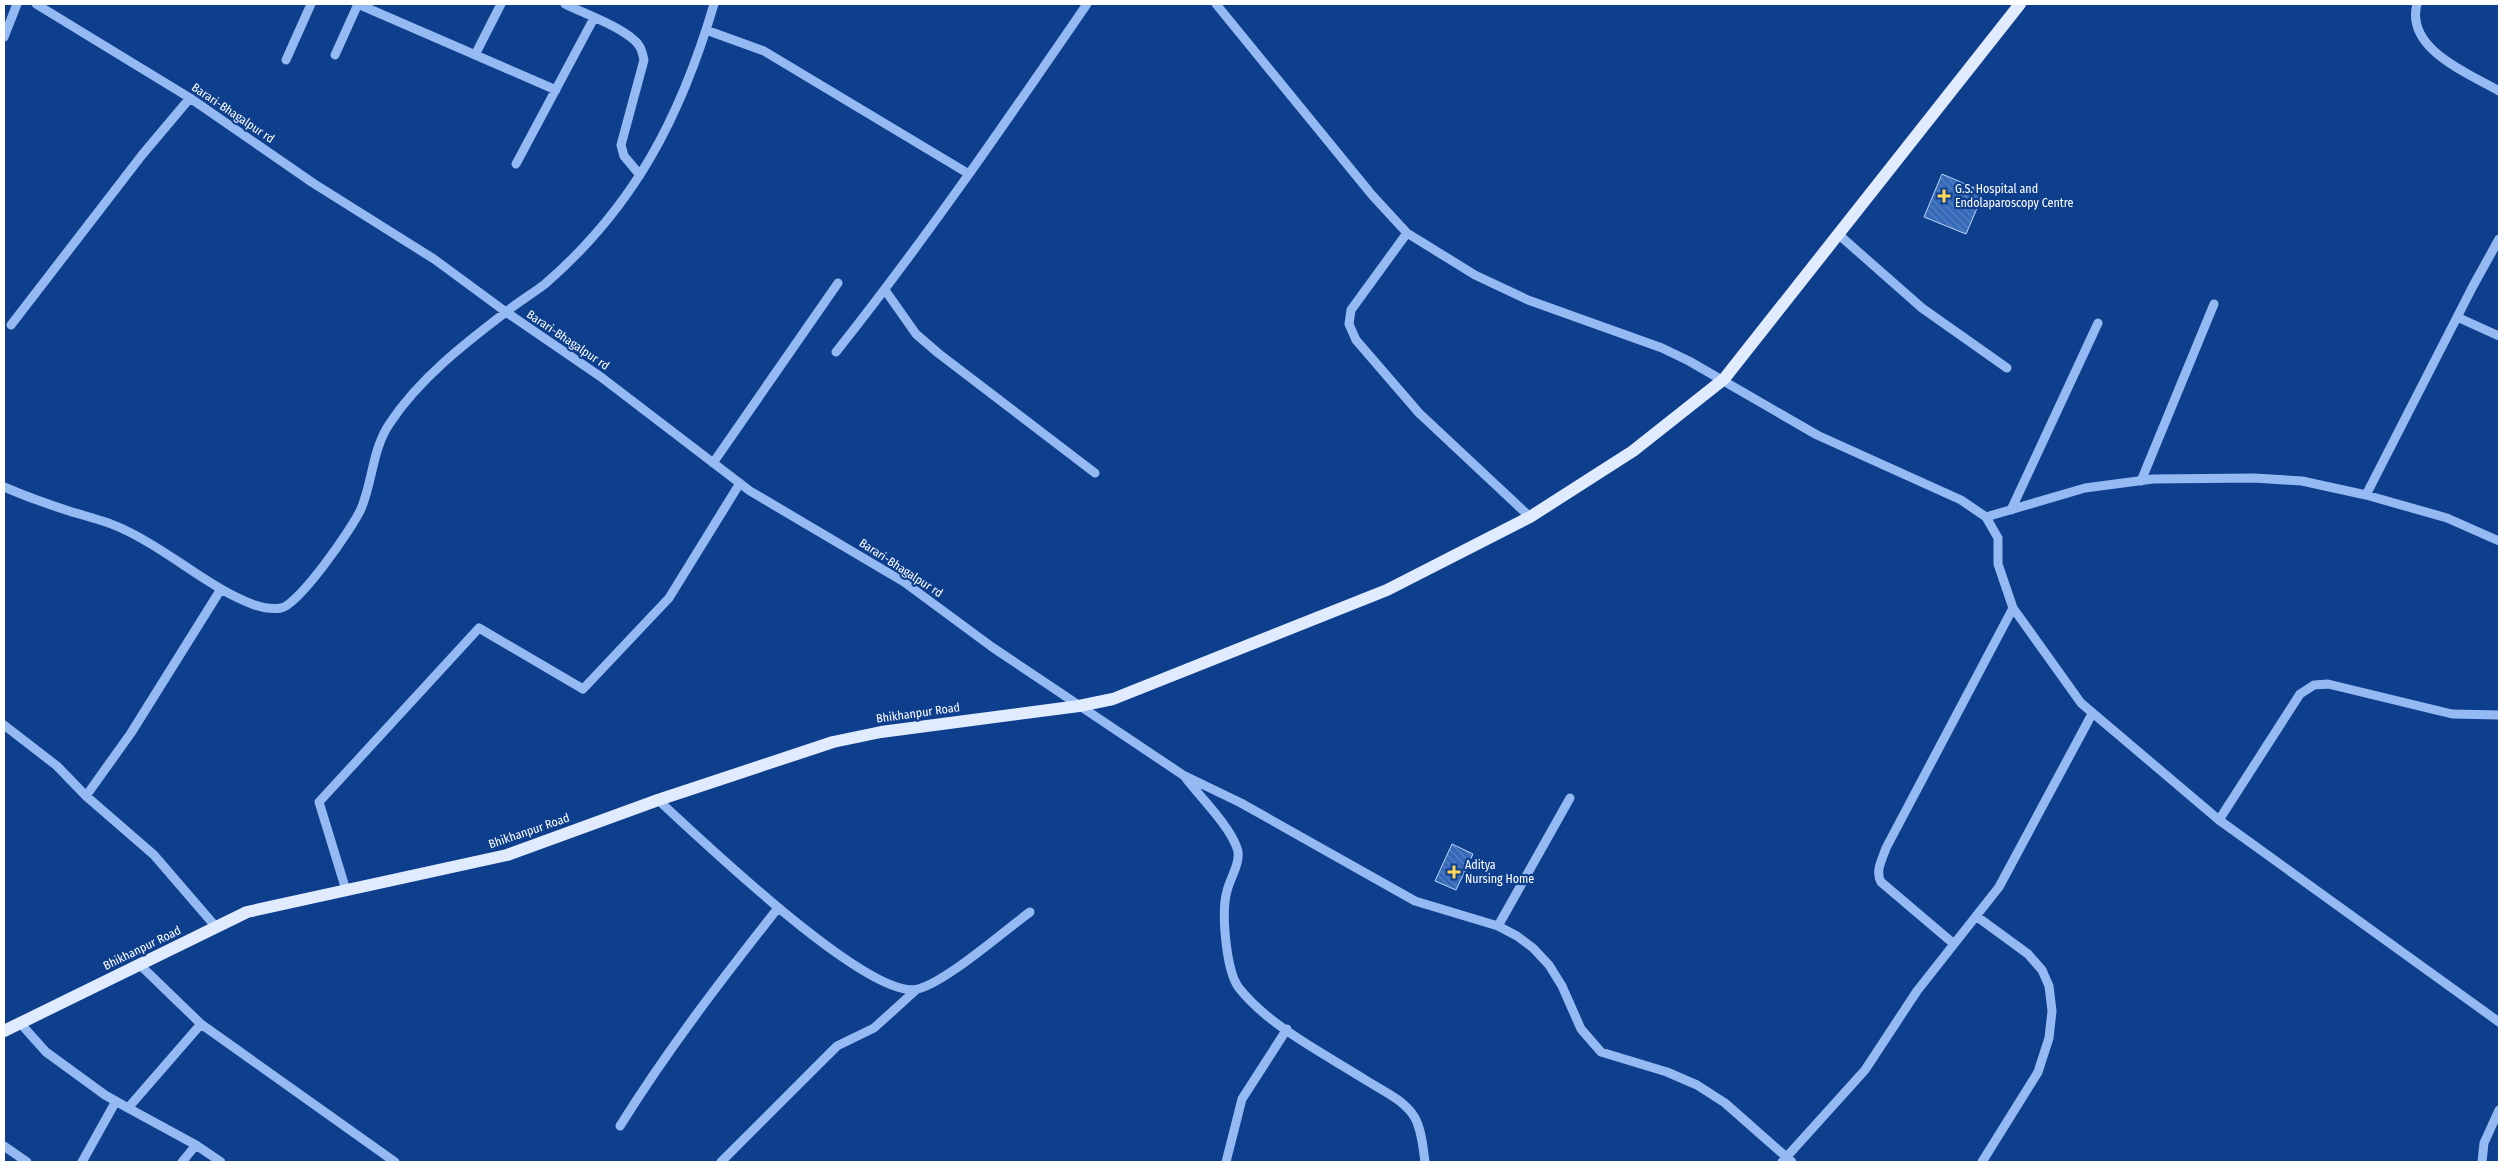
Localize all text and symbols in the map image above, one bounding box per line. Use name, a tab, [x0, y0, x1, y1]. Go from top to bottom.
street label: Barari-Bhagalpur rd	[189, 80, 277, 146]
place label: G.S. Hospital and Endolaparoscopy Centre	[1955, 182, 2074, 210]
marker: G.S. Hospital and Endolaparoscopy Centre	[1937, 189, 1951, 203]
street label: Barari-Bhagalpur rd	[524, 307, 612, 373]
street label: Barari-Bhagalpur rd	[857, 536, 945, 600]
street label: Bhikhanpur Road	[875, 700, 961, 726]
street label: Bhikhanpur Road	[487, 811, 571, 851]
place label: Aditya Nursing Home	[1465, 858, 1534, 886]
marker: Aditya Nursing Home	[1447, 865, 1461, 879]
street label: Bhikhanpur Road	[101, 923, 183, 973]

